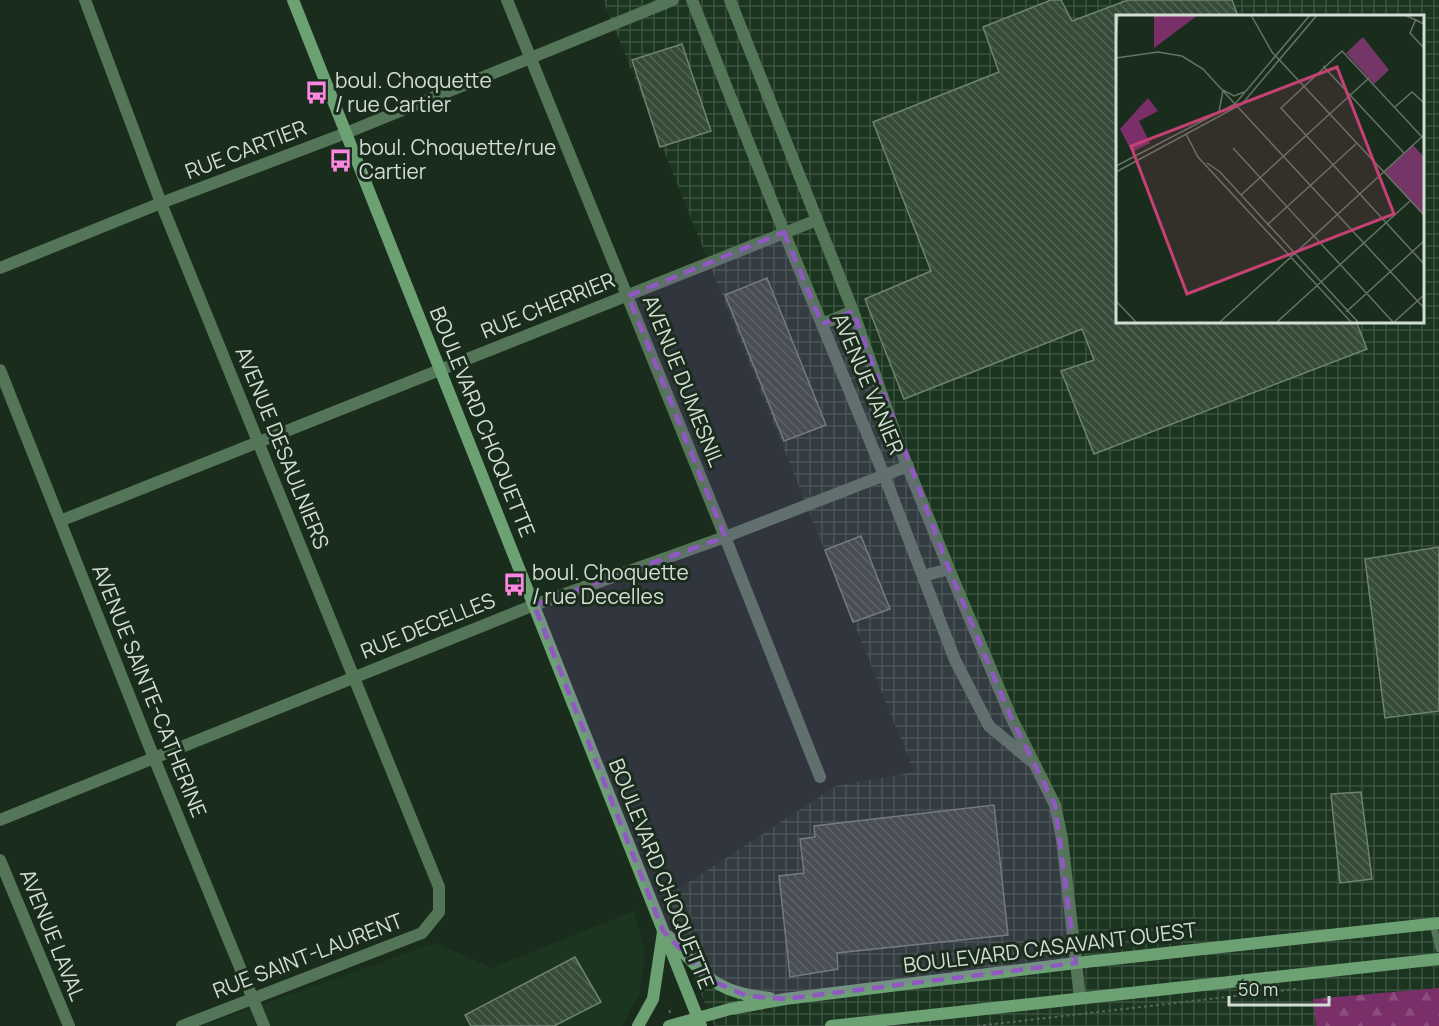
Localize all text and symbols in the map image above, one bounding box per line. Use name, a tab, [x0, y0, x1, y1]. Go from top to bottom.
inset map	[1116, 15, 1424, 322]
place label: boul. Choquette / rue Cartier	[335, 66, 492, 118]
bus stop icon: boul. Choquette / rue Cartier	[304, 80, 330, 106]
street label: RUE CARTIER	[181, 113, 310, 185]
place label: boul. Choquette/rue Cartier	[359, 133, 556, 185]
bus stop icon: boul. Choquette/rue Cartier	[328, 147, 354, 173]
street label: RUE CHERRIER	[476, 265, 619, 345]
street label: AVENUE DUMESNIL	[637, 291, 731, 471]
street label: BOULEVARD CHOQUETTE	[424, 302, 542, 541]
street label: AVENUE VANIER	[827, 309, 911, 458]
street label: AVENUE DESAULNIERS	[229, 342, 336, 553]
place label: boul. Choquette / rue Decelles	[532, 558, 689, 610]
street label: AVENUE SAINTE-CATHERINE	[86, 560, 214, 821]
bus stop icon: boul. Choquette / rue Decelles	[501, 572, 527, 598]
street label: RUE DECELLES	[356, 585, 499, 665]
street label: BOULEVARD CHOQUETTE	[603, 754, 721, 993]
street label: AVENUE LAVAL	[14, 865, 92, 1005]
street label: RUE SAINT-LAURENT	[209, 906, 407, 1004]
street label: BOULEVARD CASAVANT OUEST	[901, 915, 1199, 979]
scale bar	[1229, 969, 1330, 1007]
text: 50 m	[1238, 977, 1278, 1001]

